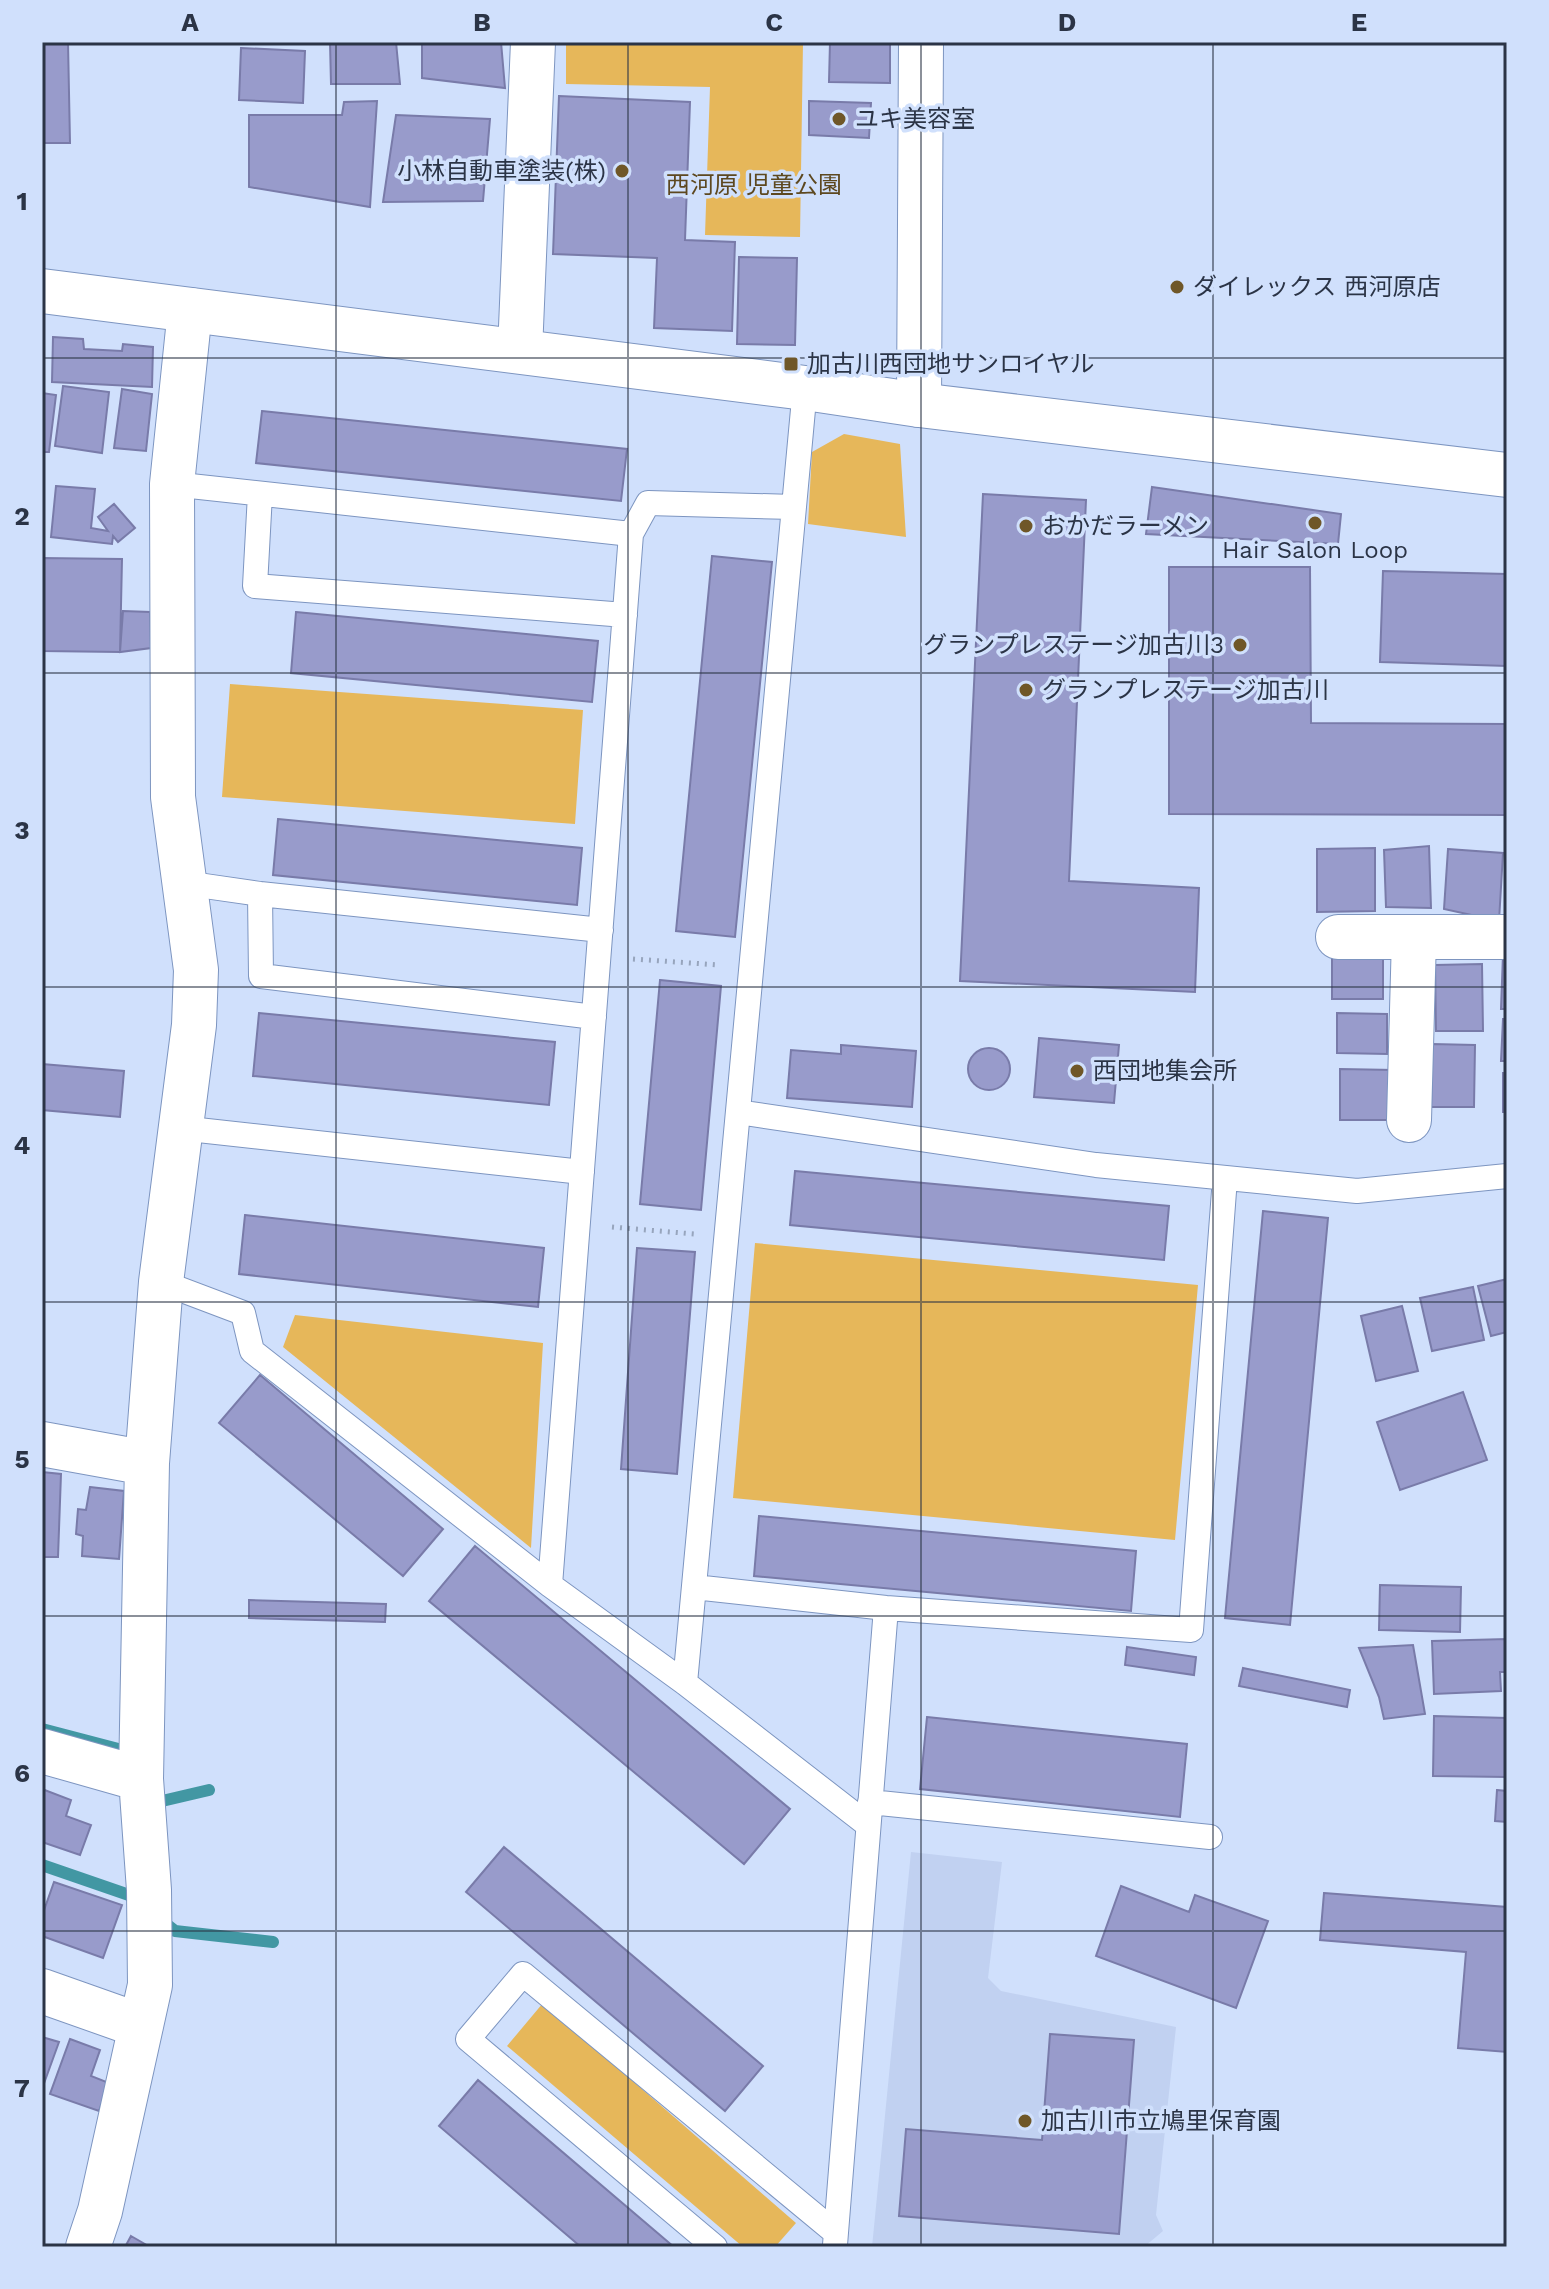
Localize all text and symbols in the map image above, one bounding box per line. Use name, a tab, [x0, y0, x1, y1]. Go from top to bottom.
text: A	[181, 7, 199, 37]
text: B	[473, 7, 491, 37]
text: C	[765, 7, 783, 37]
text: D	[1058, 7, 1076, 37]
text: E	[1351, 7, 1367, 37]
place label: ユキ美容室	[855, 105, 975, 133]
marker: ユキ美容室	[830, 110, 848, 128]
place label: 小林自動車塗装(株)	[397, 157, 606, 185]
marker: 小林自動車塗装(株)	[613, 162, 631, 180]
park label: 西河原 児童公園	[666, 171, 842, 199]
text: 1	[16, 186, 28, 216]
place label: ダイレックス 西河原店	[1193, 273, 1440, 301]
marker: ダイレックス 西河原店	[1168, 278, 1186, 296]
place label: 加古川西団地サンロイヤル	[807, 350, 1094, 378]
marker: 加古川西団地サンロイヤル	[782, 355, 800, 373]
text: 2	[14, 501, 30, 531]
place label: おかだラーメン	[1042, 512, 1209, 540]
marker: Hair Salon Loop	[1306, 514, 1324, 532]
marker: おかだラーメン	[1017, 517, 1035, 535]
place label: Hair Salon Loop	[1222, 536, 1408, 564]
place label: グランプレステージ加古川3	[923, 631, 1224, 659]
marker: グランプレステージ加古川3	[1231, 636, 1249, 654]
place label: グランプレステージ加古川	[1042, 676, 1329, 704]
marker: グランプレステージ加古川	[1017, 681, 1035, 699]
text: 3	[14, 815, 30, 845]
place label: 西団地集会所	[1093, 1057, 1237, 1085]
marker: 西団地集会所	[1068, 1062, 1086, 1080]
text: 4	[14, 1130, 31, 1160]
text: 5	[14, 1444, 30, 1474]
text: 6	[14, 1758, 30, 1788]
text: 7	[14, 2073, 30, 2103]
place label: 加古川市立鳩里保育園	[1041, 2107, 1281, 2135]
marker: 加古川市立鳩里保育園	[1016, 2112, 1034, 2130]

